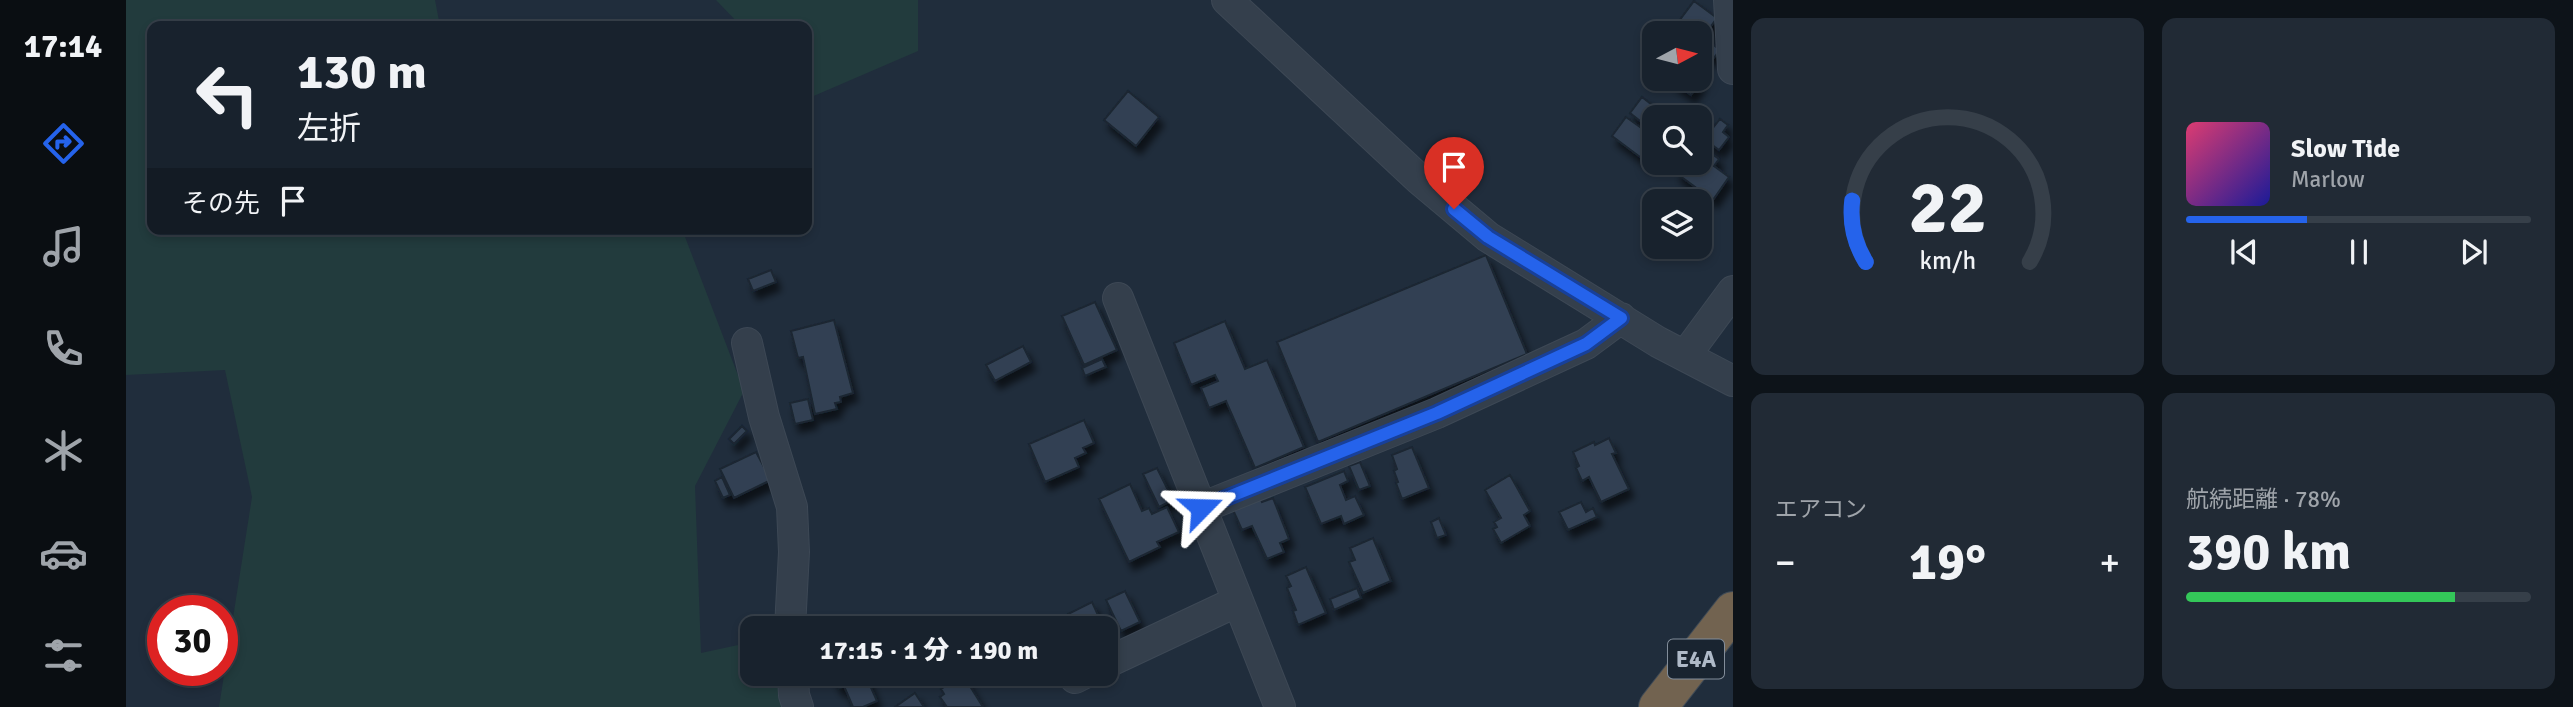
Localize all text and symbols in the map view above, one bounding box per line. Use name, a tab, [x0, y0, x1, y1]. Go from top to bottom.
north arrow	[1642, 21, 1712, 91]
map controls	[1642, 21, 1712, 259]
text: 17:14	[24, 27, 102, 66]
text: 130 m	[297, 42, 427, 102]
icon: left	[182, 49, 273, 140]
button: search	[1642, 105, 1712, 175]
text: 左折	[297, 109, 361, 148]
icon: directions	[39, 119, 88, 168]
text: Slow Tide	[2291, 133, 2400, 165]
pin	[1424, 137, 1484, 209]
icon: arrive	[1435, 148, 1473, 186]
text: 22	[1908, 165, 1987, 254]
text: Marlow	[2291, 165, 2365, 194]
icon: arrive	[274, 182, 312, 220]
text: その先	[182, 188, 260, 220]
button: layers	[1642, 189, 1712, 259]
icon: music	[39, 222, 88, 271]
icon: previous	[2225, 233, 2263, 271]
icon: pause	[2340, 233, 2378, 271]
icon: next	[2455, 233, 2493, 271]
text: km/h	[1919, 245, 1976, 276]
icon: phone	[39, 324, 88, 373]
icon: climate	[39, 426, 88, 475]
position arrow	[1164, 471, 1238, 545]
text: 航続距離 · 78%	[2186, 485, 2341, 514]
text: エアコン	[1775, 495, 1867, 524]
text: 390 km	[2186, 520, 2351, 584]
icon: car	[39, 529, 88, 578]
text: 19°	[1909, 530, 1986, 594]
text: −	[1775, 539, 1796, 586]
text: +	[2099, 539, 2120, 586]
speed limit sign: 30	[147, 595, 238, 686]
icon: filters	[39, 631, 88, 680]
text: 17:15 · 1 分 · 190 m	[820, 635, 1038, 667]
road number: E4A	[1668, 639, 1724, 678]

